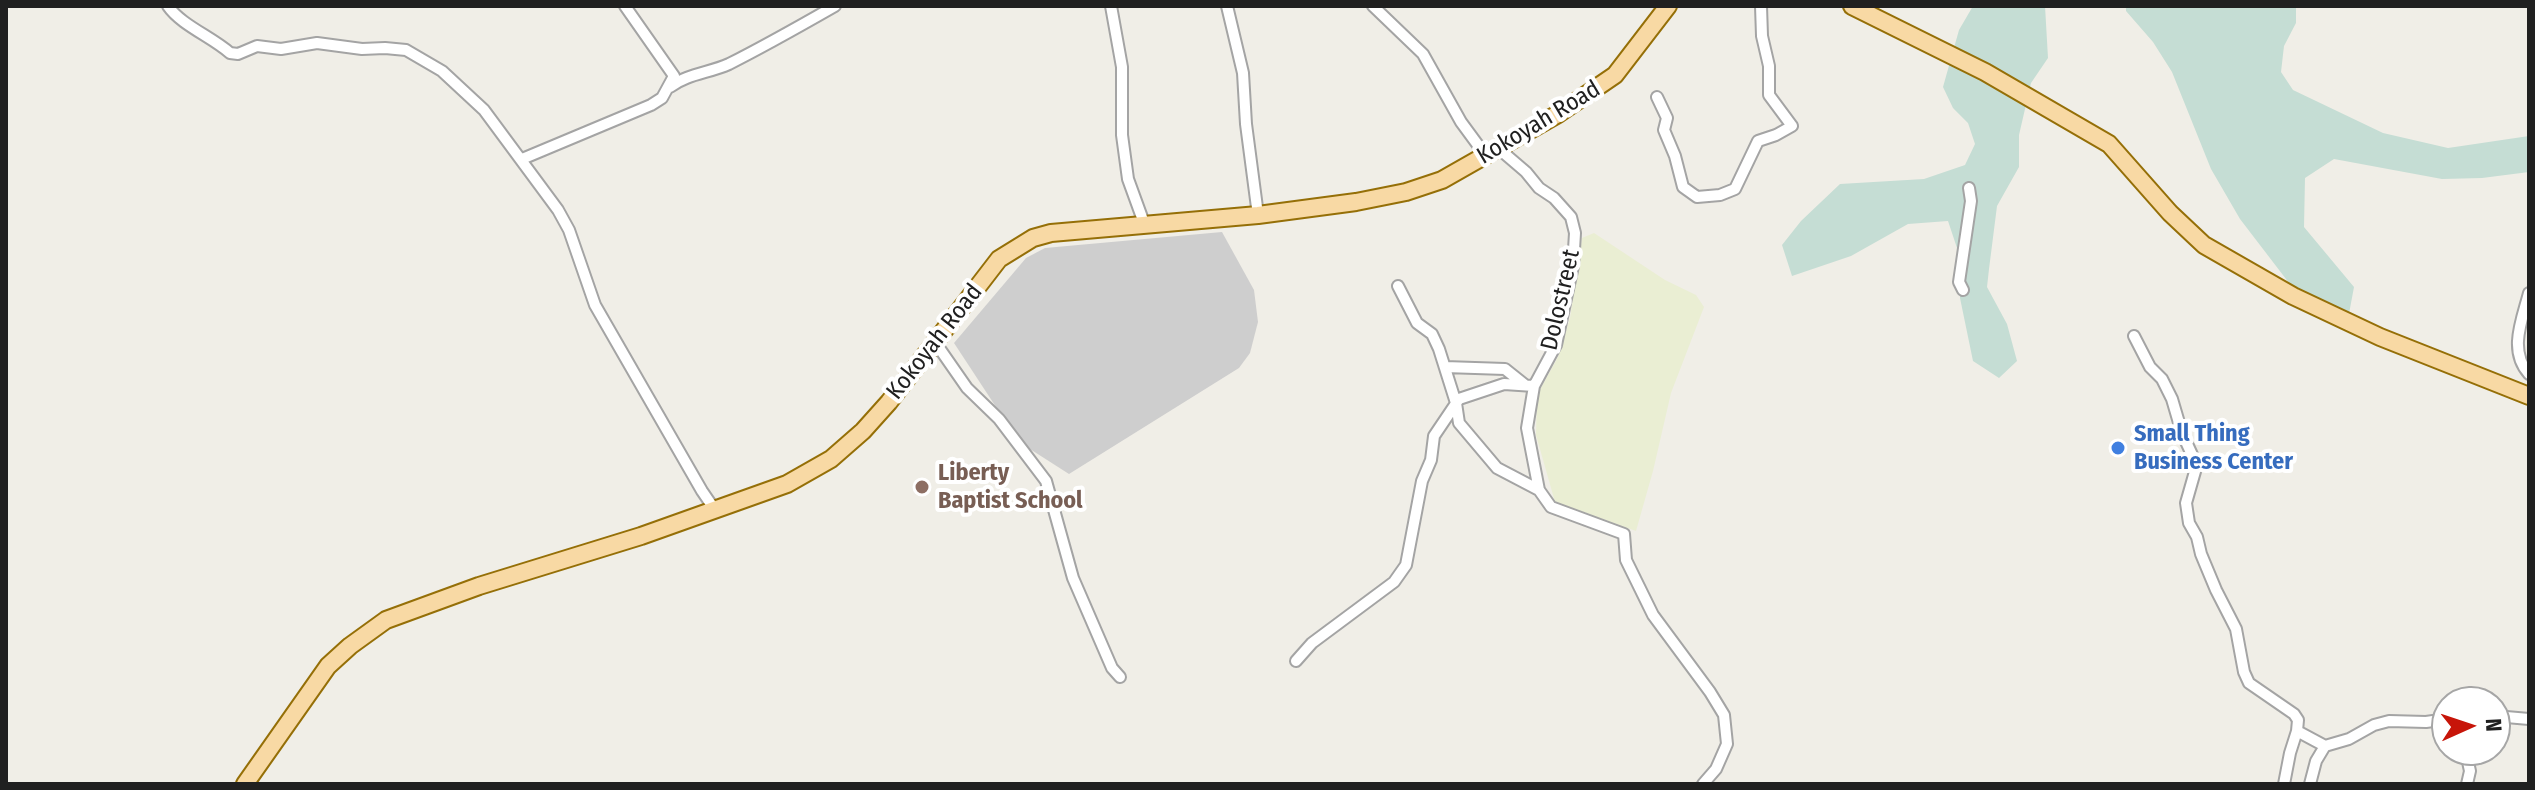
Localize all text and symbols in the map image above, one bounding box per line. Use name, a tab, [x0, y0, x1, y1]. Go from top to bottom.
street label: Kokoyah Road	[1472, 75, 1606, 171]
street label: Dolostreet	[1535, 247, 1587, 353]
street label: Kokoyah Road	[881, 279, 989, 405]
place label: Small Thing Business Center	[2134, 420, 2293, 476]
marker: Small Thing Business Center	[2109, 439, 2127, 457]
place label: Liberty Baptist School	[938, 459, 1083, 515]
marker: Liberty Baptist School	[913, 478, 931, 496]
north arrow	[2431, 686, 2511, 766]
text: N	[2480, 718, 2507, 732]

